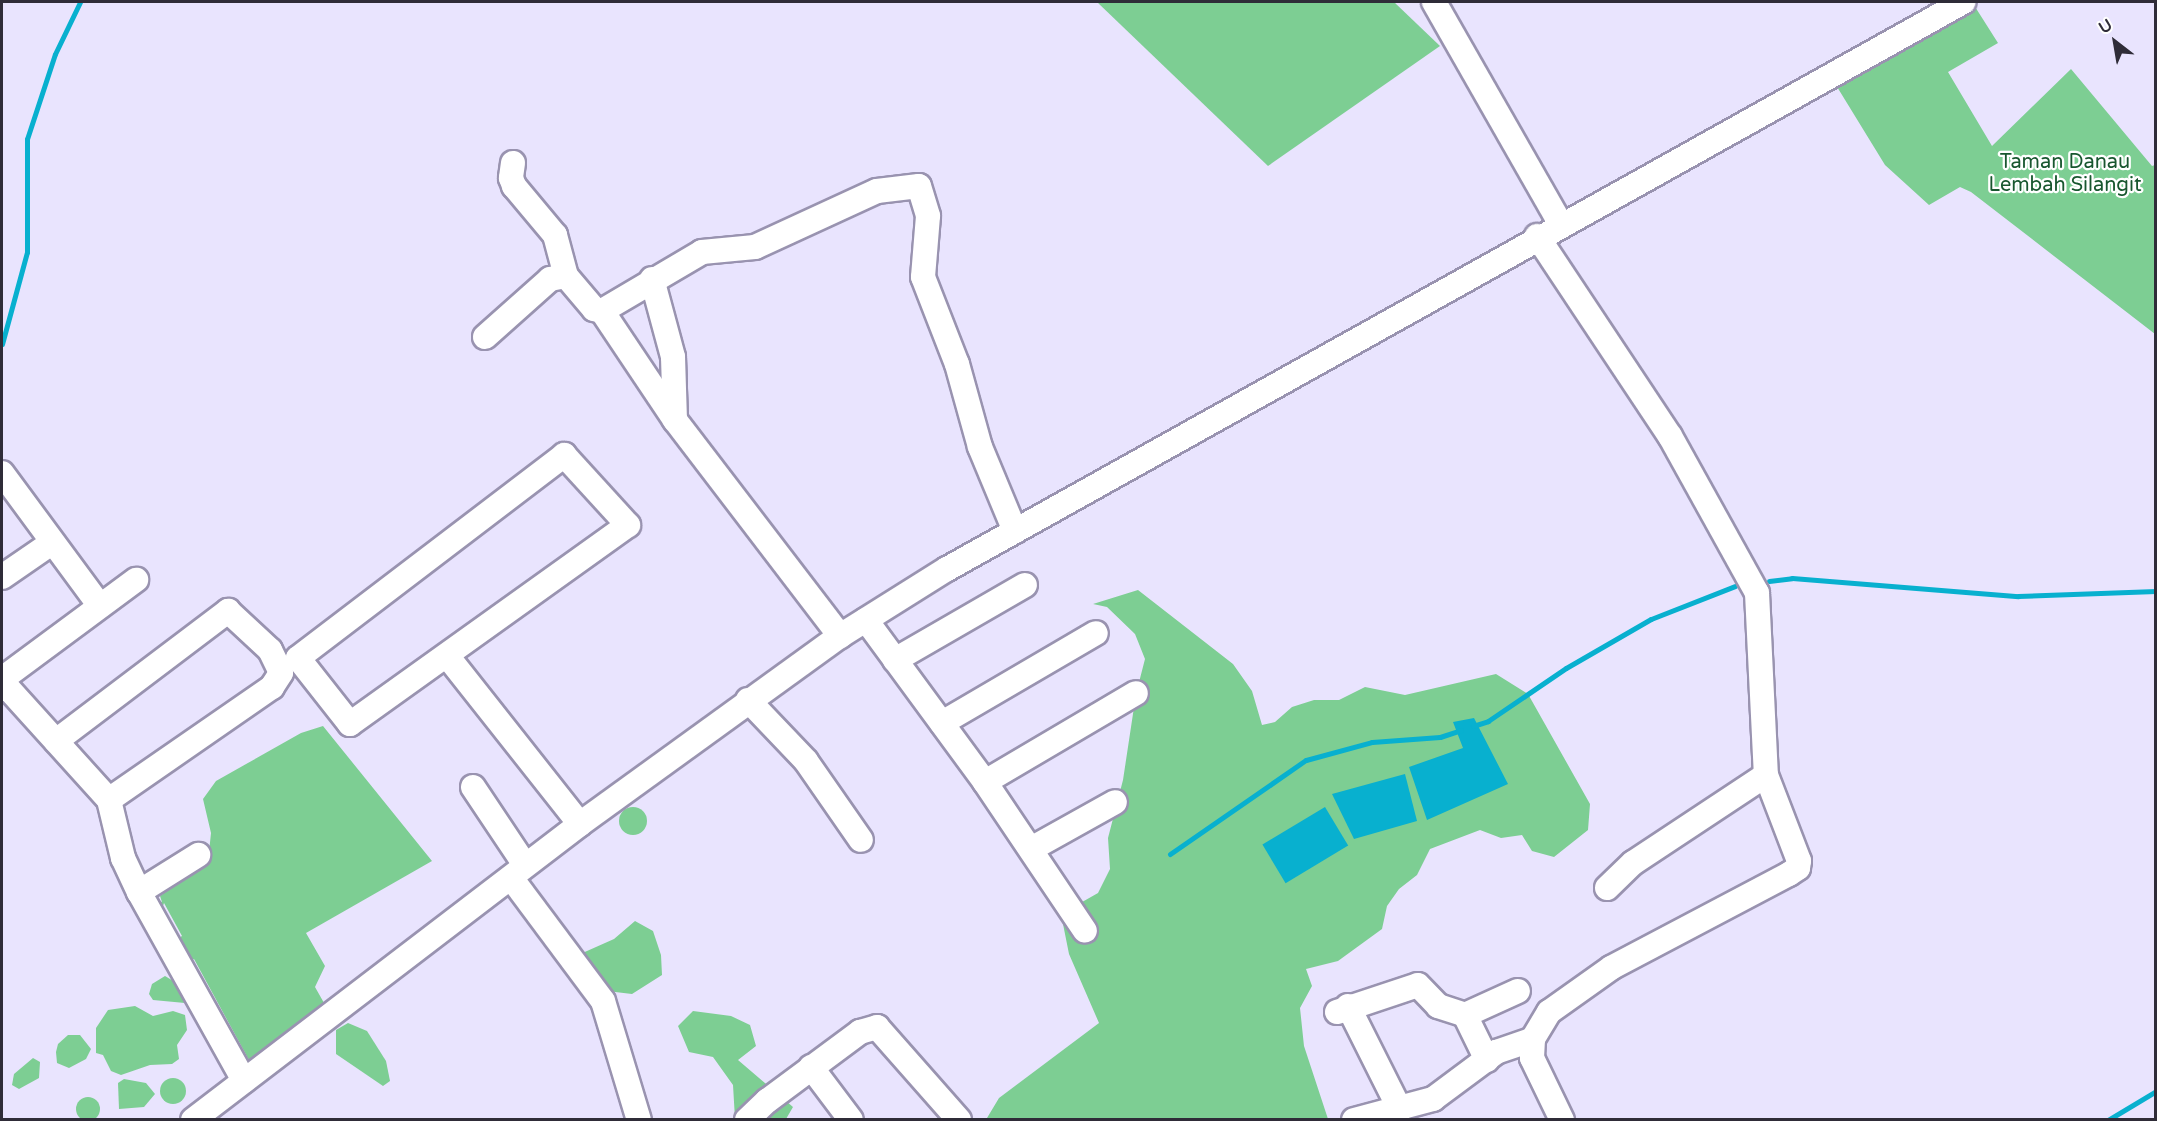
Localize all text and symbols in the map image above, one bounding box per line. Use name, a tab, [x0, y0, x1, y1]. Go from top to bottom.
north arrow	[2085, 12, 2145, 72]
text: U	[2095, 15, 2116, 38]
park label: Taman Danau Lembah Silangit	[1988, 150, 2142, 197]

